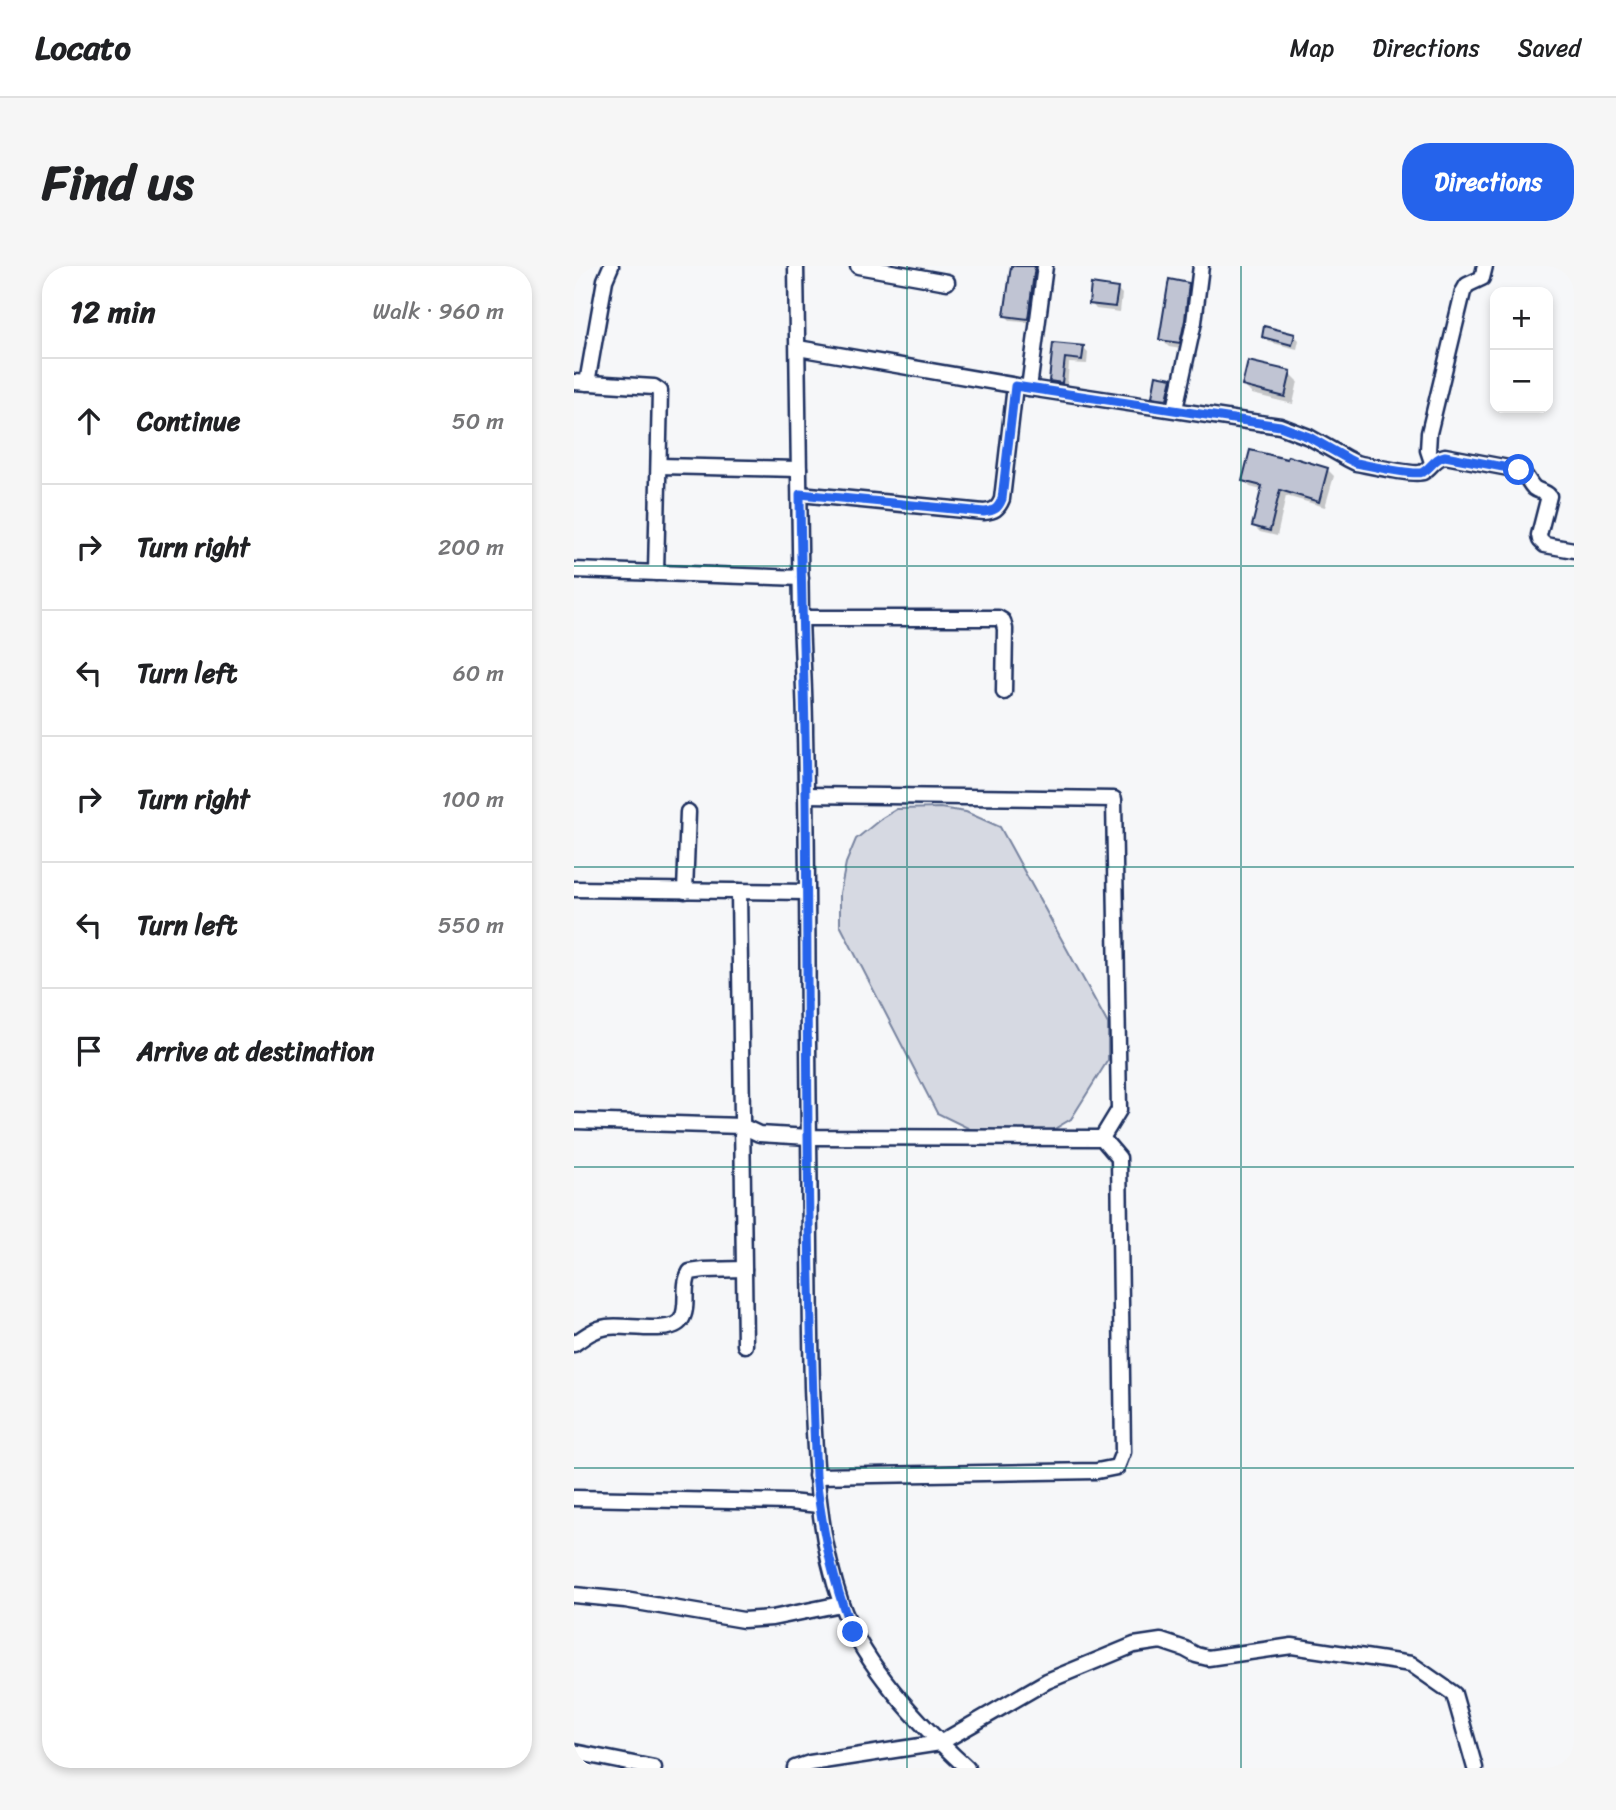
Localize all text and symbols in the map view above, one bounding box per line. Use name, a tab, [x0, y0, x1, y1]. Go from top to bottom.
text: Locato	[35, 19, 131, 77]
text: Map	[1290, 27, 1334, 69]
text: Directions	[1372, 27, 1480, 69]
text: Saved	[1518, 27, 1581, 69]
text: Find us	[42, 139, 194, 226]
button: Directions	[1402, 143, 1574, 221]
text: 12 min	[70, 285, 155, 339]
map controls	[1490, 287, 1553, 413]
button: +	[1490, 287, 1553, 350]
text: Walk · 960 m	[372, 291, 504, 332]
button: −	[1490, 350, 1553, 413]
text: Continue	[137, 398, 240, 444]
text: 50 m	[452, 401, 504, 442]
icon: ahead	[70, 402, 108, 440]
route start	[1503, 454, 1534, 485]
text: Turn right	[137, 524, 250, 570]
text: 200 m	[438, 527, 504, 568]
icon: right	[70, 528, 108, 566]
text: Turn left	[137, 650, 237, 696]
text: 60 m	[453, 653, 504, 694]
icon: left	[70, 654, 108, 692]
text: Turn right	[137, 776, 250, 822]
text: 100 m	[441, 779, 504, 820]
icon: right	[70, 780, 108, 818]
text: Turn left	[137, 902, 237, 948]
text: 550 m	[438, 905, 504, 946]
icon: left	[70, 906, 108, 944]
text: Arrive at destination	[137, 1028, 374, 1074]
icon: arrive	[70, 1032, 108, 1070]
route end	[837, 1616, 868, 1647]

